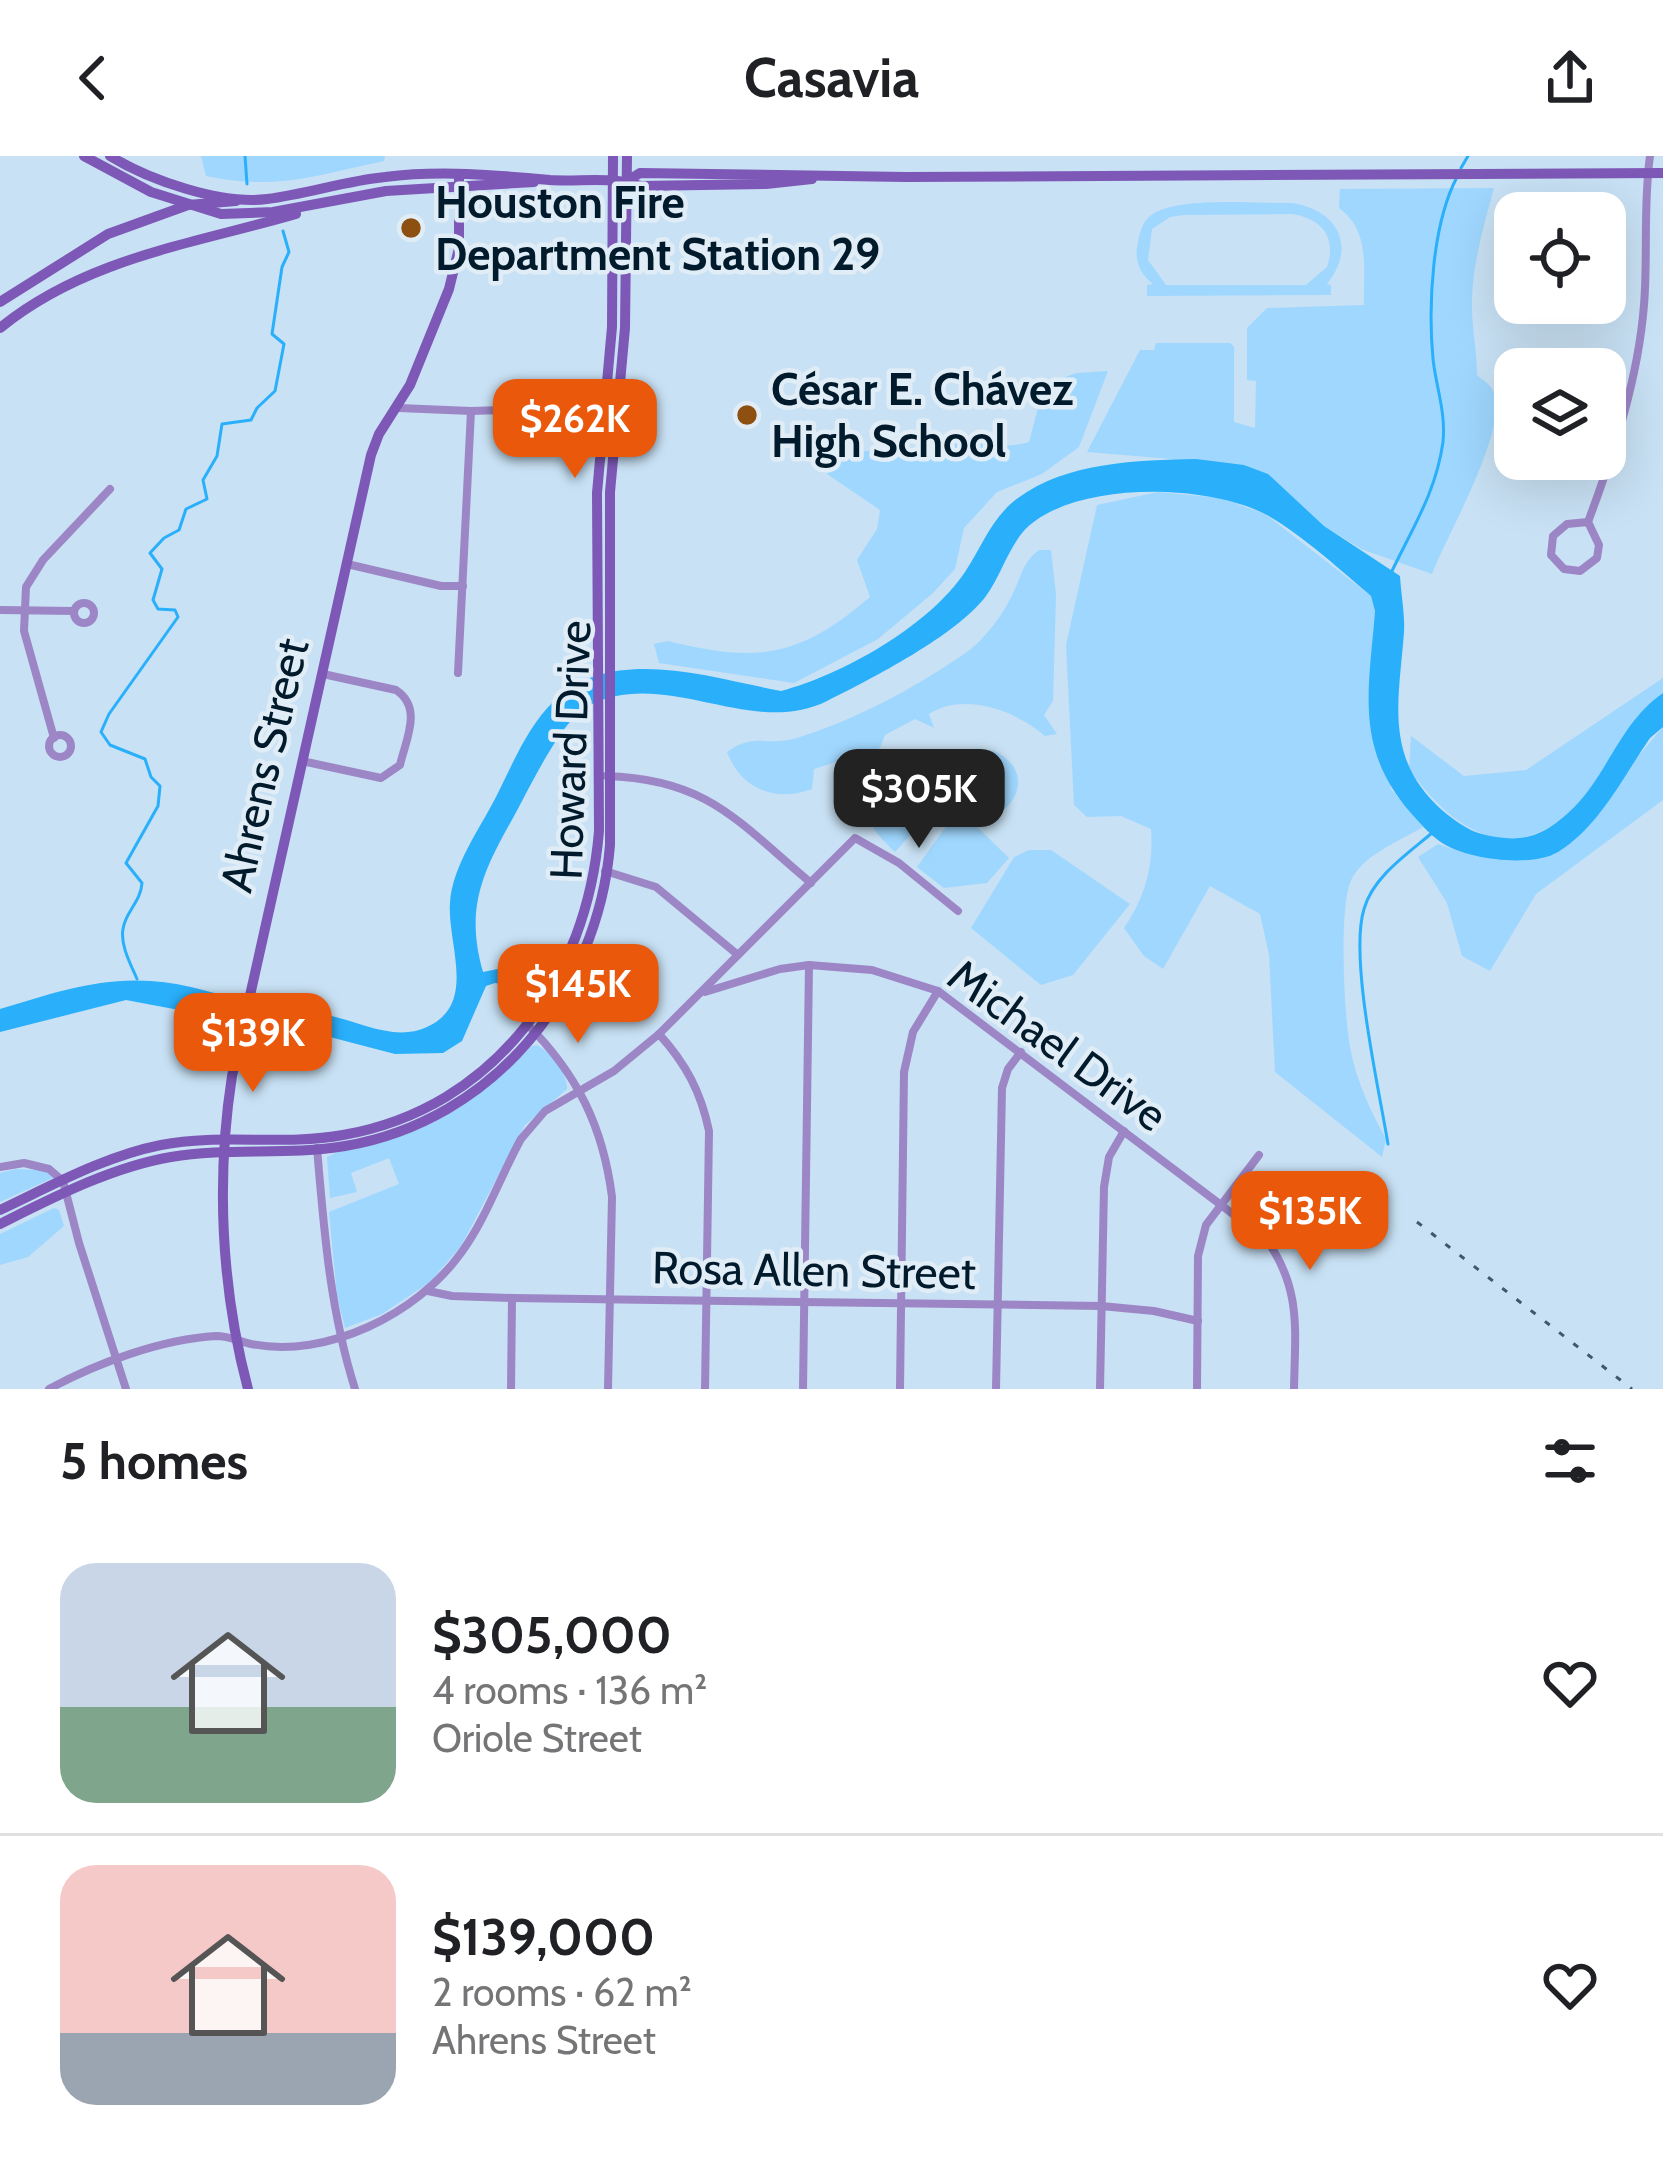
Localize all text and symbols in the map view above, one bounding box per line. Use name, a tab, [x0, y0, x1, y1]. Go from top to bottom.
icon: back	[60, 45, 126, 111]
text: Casavia	[744, 45, 919, 111]
icon: share	[1537, 45, 1603, 111]
place label: Houston Fire Department Station 29	[435, 175, 880, 281]
map controls	[1494, 192, 1626, 480]
button: locate	[1494, 192, 1626, 324]
marker: Houston Fire Department Station 29	[398, 215, 424, 241]
button: layers	[1494, 348, 1626, 480]
place label: César E. Chávez High School	[771, 362, 1073, 468]
pin: $262K	[491, 379, 659, 481]
text: $262K	[520, 394, 630, 442]
marker: César E. Chávez High School	[734, 402, 760, 428]
street label: Howard Drive	[538, 619, 602, 881]
street label: Ahrens Street	[209, 633, 319, 897]
pin: $305K	[835, 749, 1003, 851]
text: $305K	[861, 764, 977, 812]
pin: $145K	[494, 944, 662, 1046]
street label: Michael Drive	[938, 948, 1178, 1142]
text: $145K	[525, 959, 631, 1007]
pin: $139K	[169, 993, 337, 1095]
text: $139K	[201, 1008, 305, 1056]
pin: $135K	[1226, 1171, 1394, 1273]
text: $135K	[1258, 1186, 1362, 1234]
street label: Rosa Allen Street	[652, 1240, 976, 1300]
icon: filters	[1537, 1428, 1603, 1494]
text: 5 homes	[60, 1430, 248, 1492]
text: $305,000	[432, 1604, 672, 1666]
icon: home	[156, 1611, 300, 1755]
icon: heart	[1537, 1650, 1603, 1716]
text: 4 rooms · 136 m²	[432, 1666, 707, 1714]
text: Oriole Street	[432, 1714, 642, 1762]
text: $139,000	[432, 1906, 655, 1968]
icon: home	[156, 1913, 300, 2057]
icon: heart	[1537, 1952, 1603, 2018]
text: 2 rooms · 62 m²	[432, 1968, 692, 2016]
text: Ahrens Street	[432, 2016, 656, 2064]

